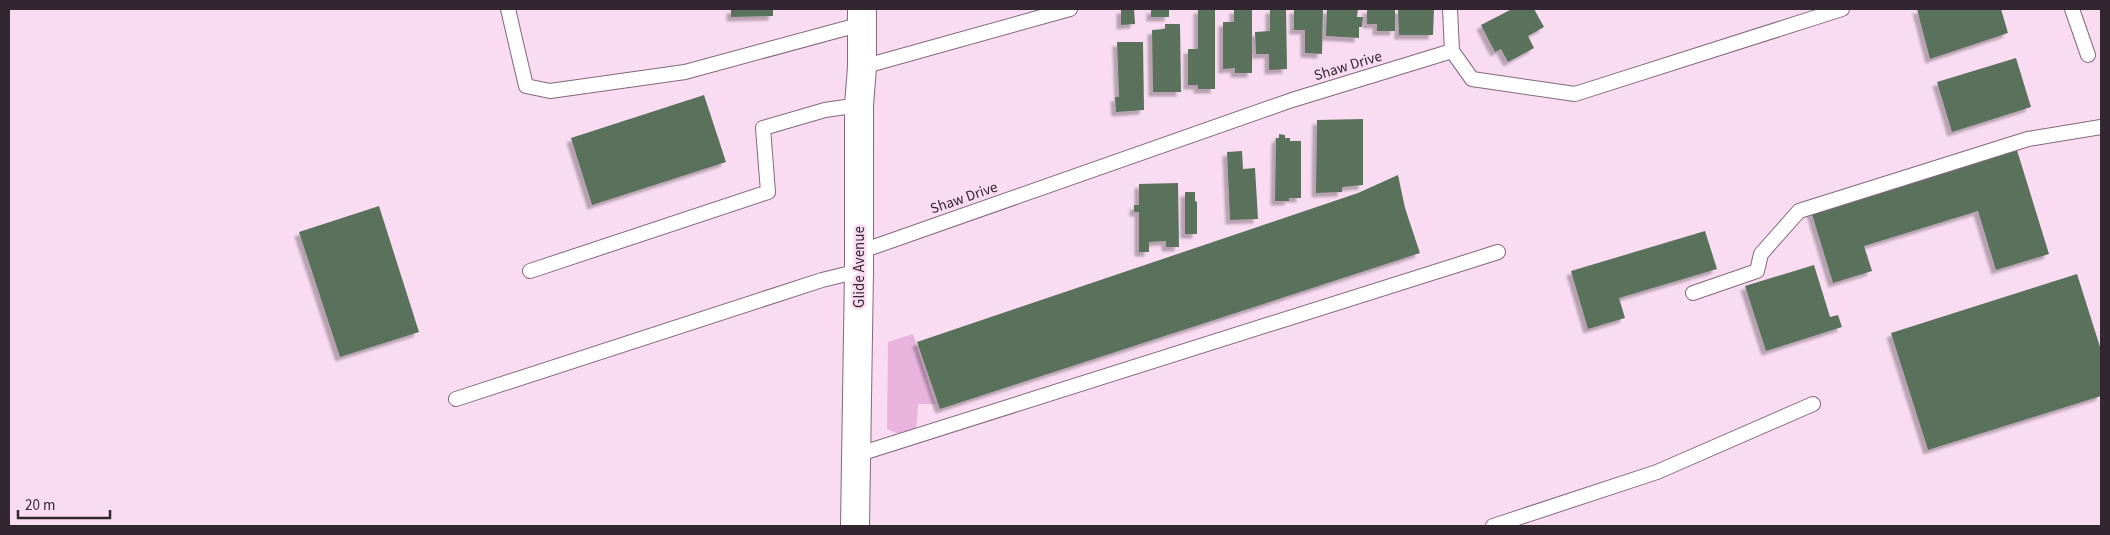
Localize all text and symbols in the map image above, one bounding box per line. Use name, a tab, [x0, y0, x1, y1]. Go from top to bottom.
street label: Shaw Drive	[1311, 46, 1385, 86]
street label: Shaw Drive	[927, 177, 1001, 219]
street label: Glide Avenue	[849, 226, 870, 308]
scale bar	[18, 488, 110, 520]
text: 20 m	[25, 495, 55, 516]

